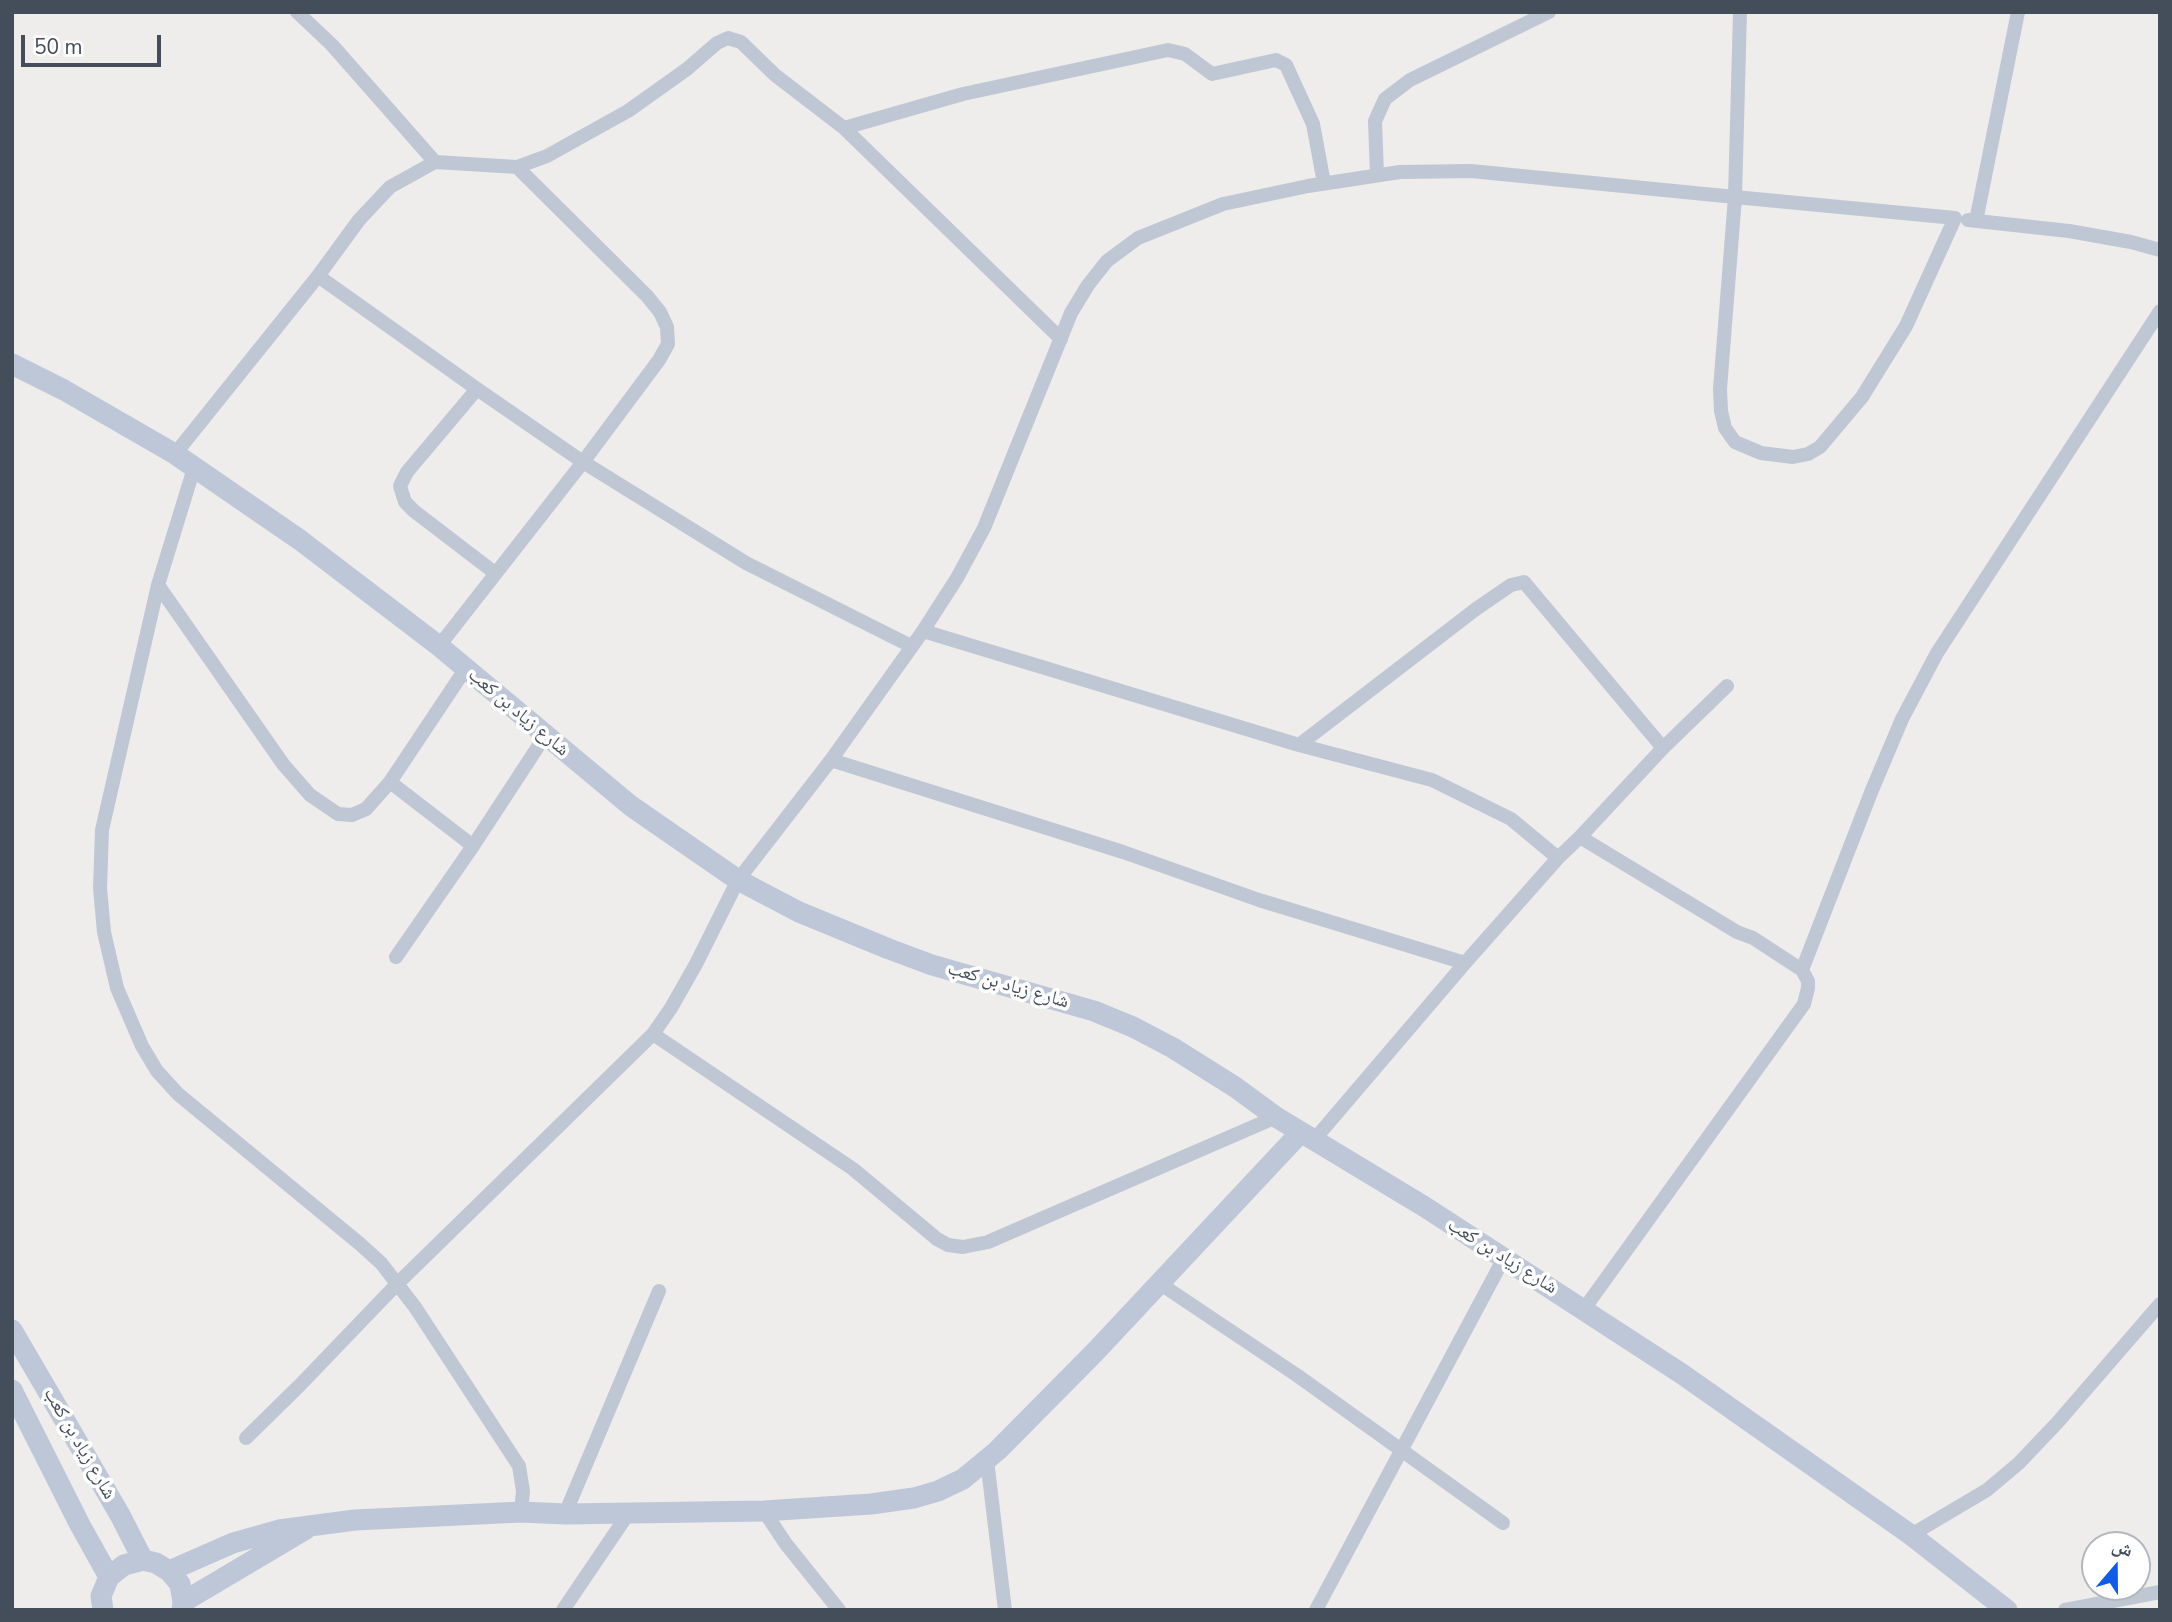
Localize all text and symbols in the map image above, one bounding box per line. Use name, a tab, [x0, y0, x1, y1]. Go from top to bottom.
scale bar	[24, 21, 164, 65]
text: 50 m	[34, 33, 83, 61]
street label: شارع زياد بن كعب	[463, 664, 573, 762]
street label: شارع زياد بن كعب	[945, 958, 1071, 1014]
street label: شارع زياد بن كعب	[1443, 1214, 1561, 1300]
street label: شارع زياد بن كعب	[38, 1384, 120, 1504]
north arrow	[2081, 1531, 2151, 1601]
text: ش	[2109, 1532, 2136, 1564]

